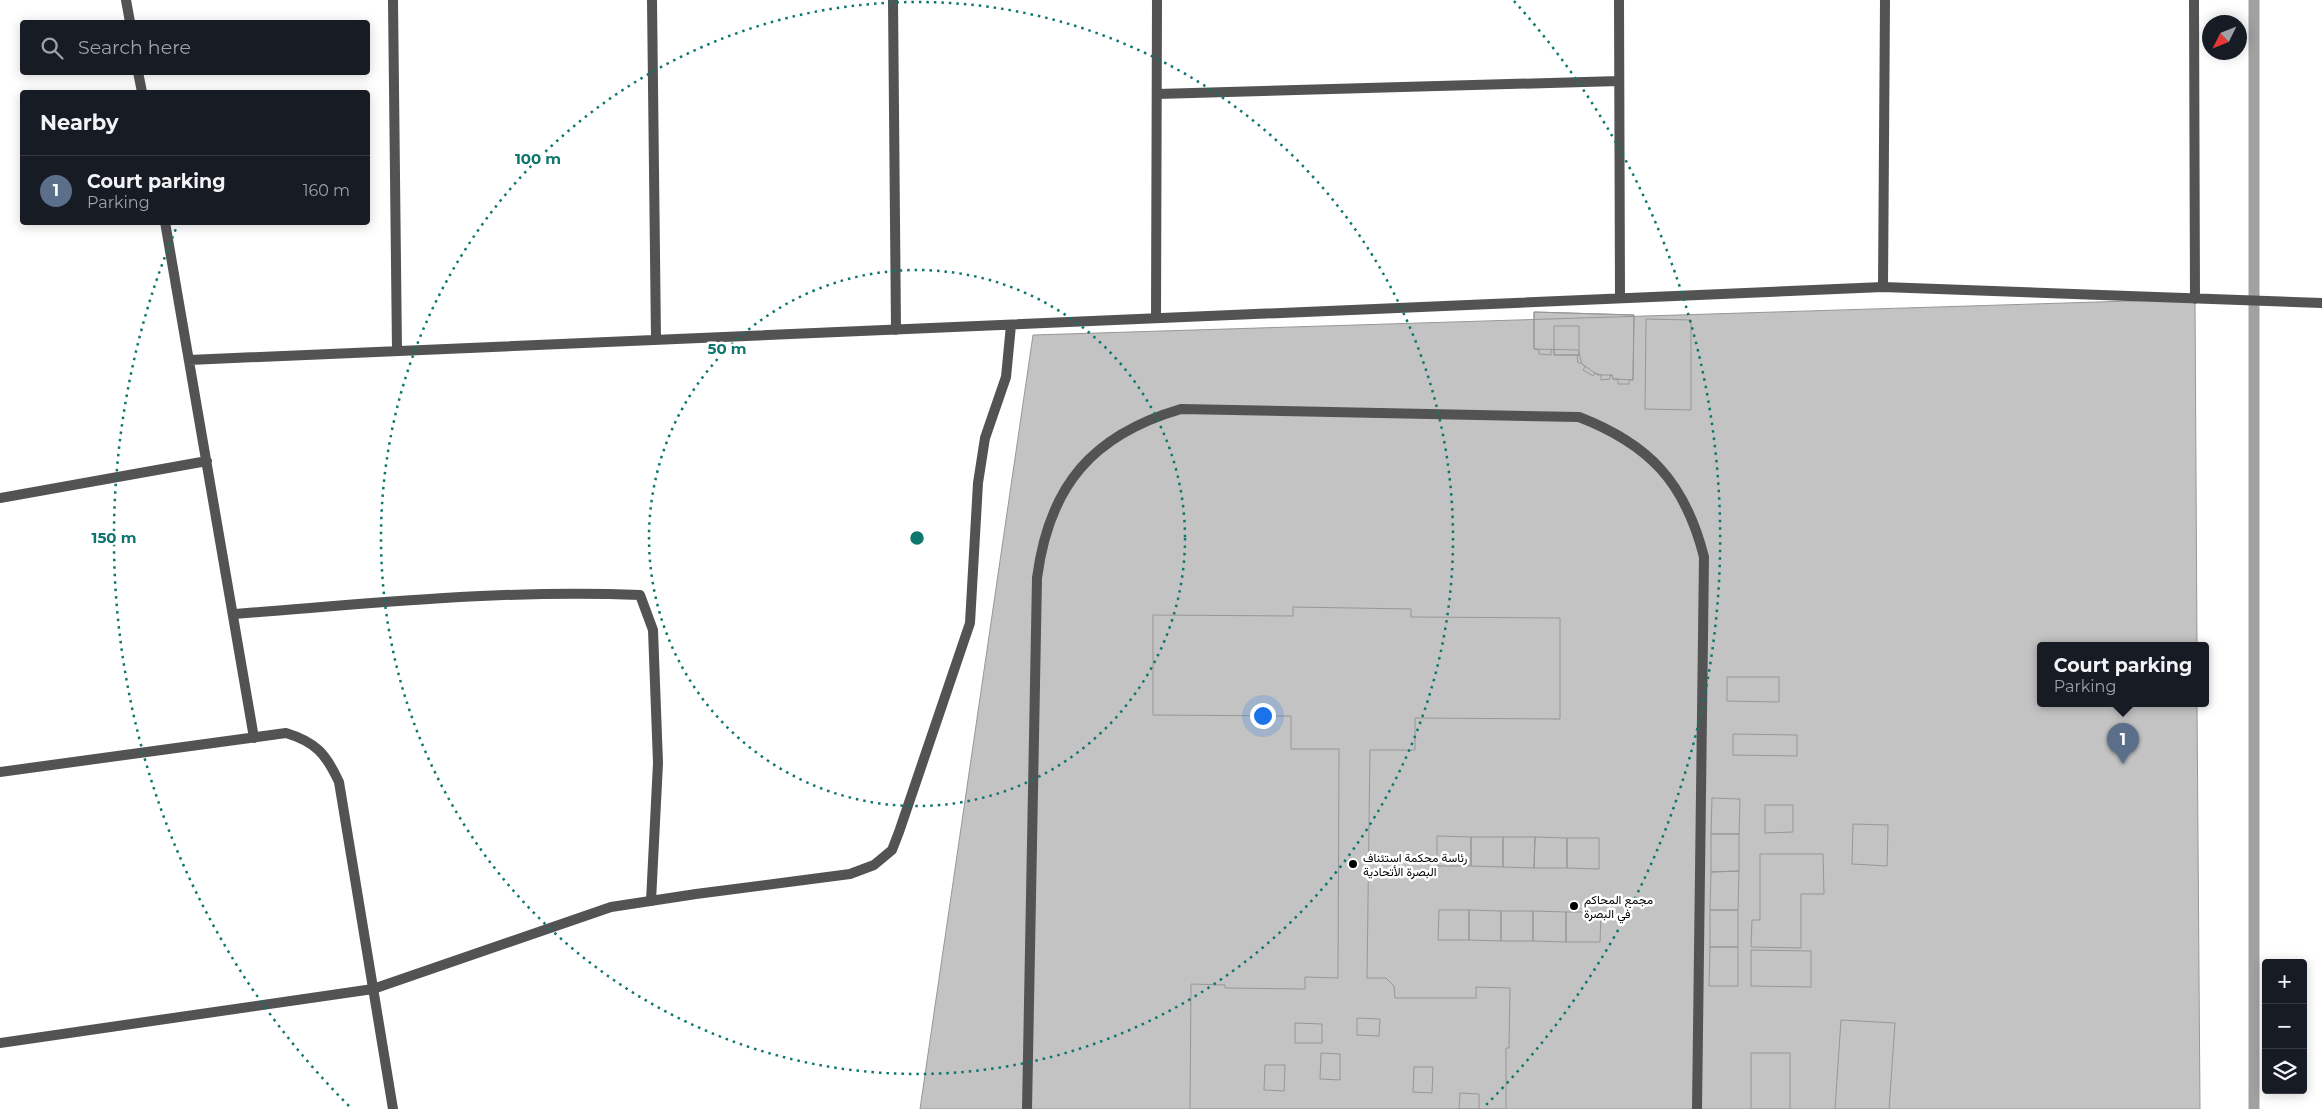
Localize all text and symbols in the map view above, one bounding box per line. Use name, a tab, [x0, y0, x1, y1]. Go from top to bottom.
north arrow	[2202, 15, 2247, 60]
search box	[20, 20, 370, 75]
icon: search	[38, 34, 66, 62]
text: Search here	[78, 36, 191, 59]
text: Nearby	[40, 110, 119, 135]
text: 100 m	[515, 149, 561, 168]
text: Court parking	[87, 170, 225, 193]
text: 1	[53, 181, 59, 200]
text: 160 m	[303, 181, 350, 200]
text: Parking	[87, 193, 150, 212]
text: 50 m	[707, 339, 747, 358]
text: 150 m	[92, 528, 136, 547]
centre of rings	[908, 529, 926, 547]
popup	[2037, 642, 2209, 707]
text: Court parking	[2054, 654, 2192, 677]
text: Parking	[2054, 677, 2116, 696]
your location	[1250, 703, 1276, 729]
pin: 1	[2107, 723, 2139, 764]
place label: رئاسة محكمة استئناف البصرة الأتحادية	[1363, 850, 1467, 880]
marker: رئاسة محكمة استئناف البصرة الأتحادية	[1347, 858, 1359, 870]
place label: مجمع المحاكم في البصرة	[1584, 892, 1653, 924]
marker: مجمع المحاكم في البصرة	[1568, 900, 1580, 912]
map controls	[2262, 959, 2307, 1094]
button: +	[2262, 959, 2307, 1004]
button: −	[2262, 1004, 2307, 1049]
button: layers	[2262, 1049, 2307, 1094]

